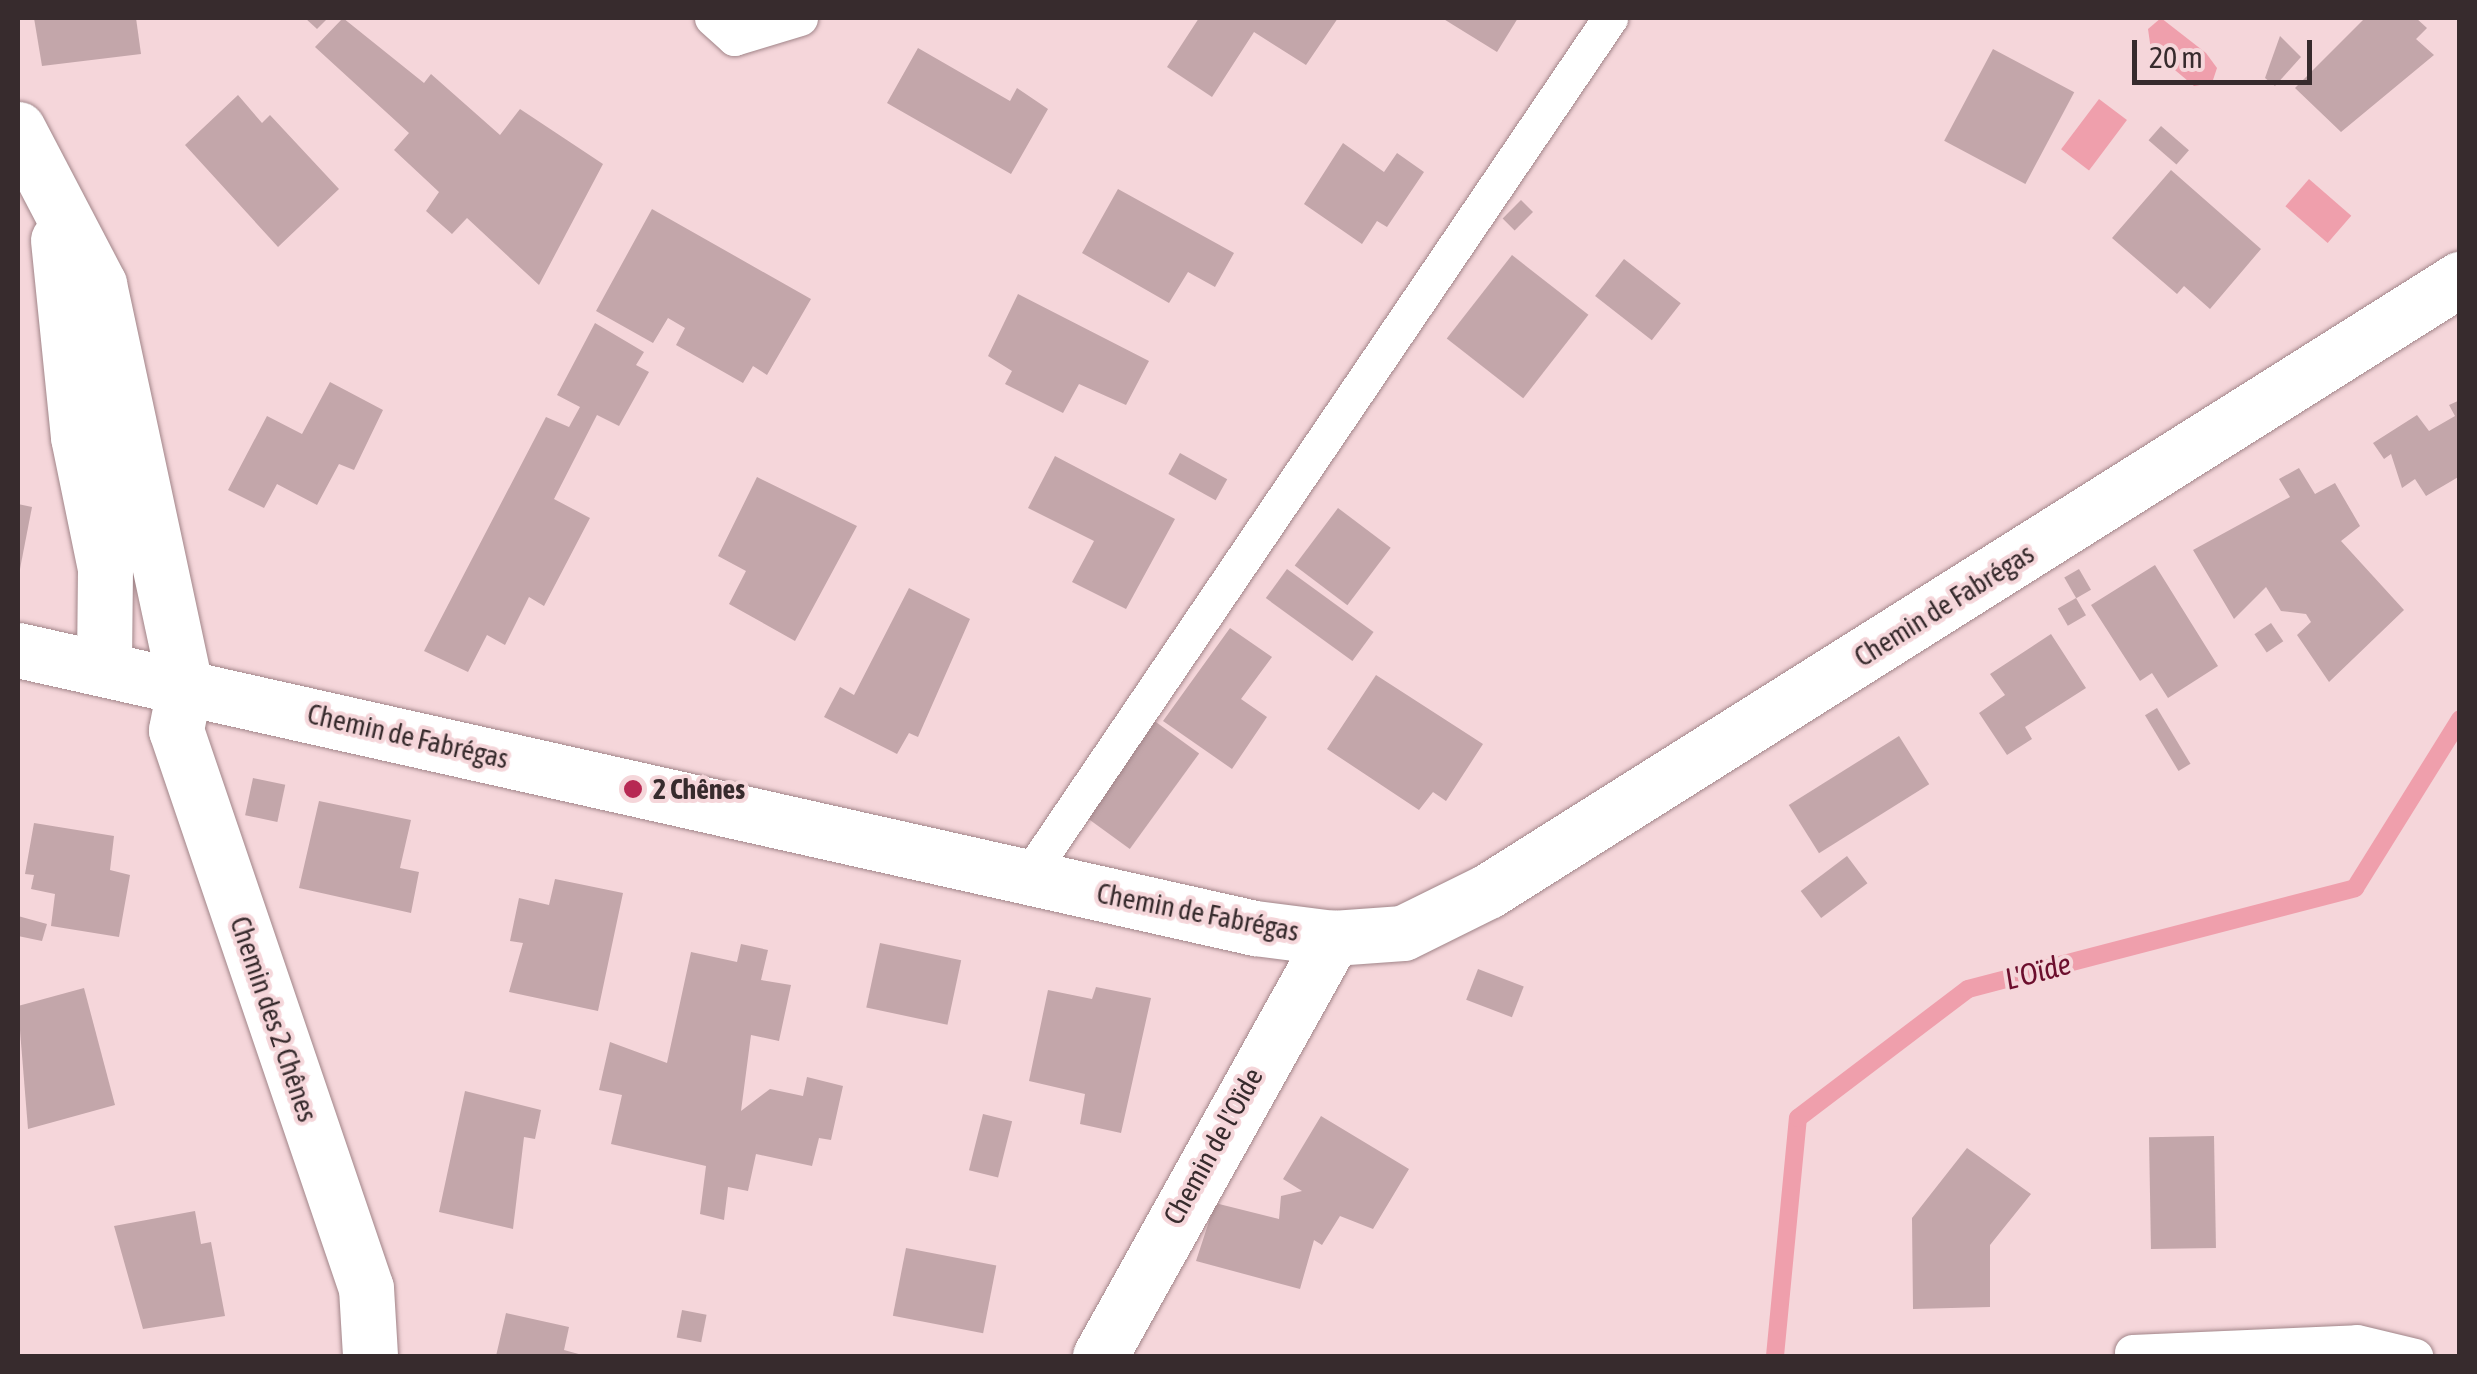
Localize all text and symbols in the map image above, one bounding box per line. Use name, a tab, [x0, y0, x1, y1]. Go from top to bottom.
scale bar	[2137, 20, 2317, 82]
text: 20 m	[2149, 40, 2203, 74]
street label: Chemin de Fabrégas	[1848, 536, 2040, 674]
street label: Chemin de Fabrégas	[304, 697, 512, 775]
place label: 2 Chênes	[653, 772, 745, 806]
marker: 2 Chênes	[622, 778, 644, 800]
street label: Chemin de Fabrégas	[1094, 876, 1302, 948]
street label: Chemin des 2 Chênes	[223, 912, 325, 1126]
water label: L'Oïde	[2001, 945, 2075, 997]
street label: Chemin de l'Oïde	[1156, 1062, 1270, 1230]

